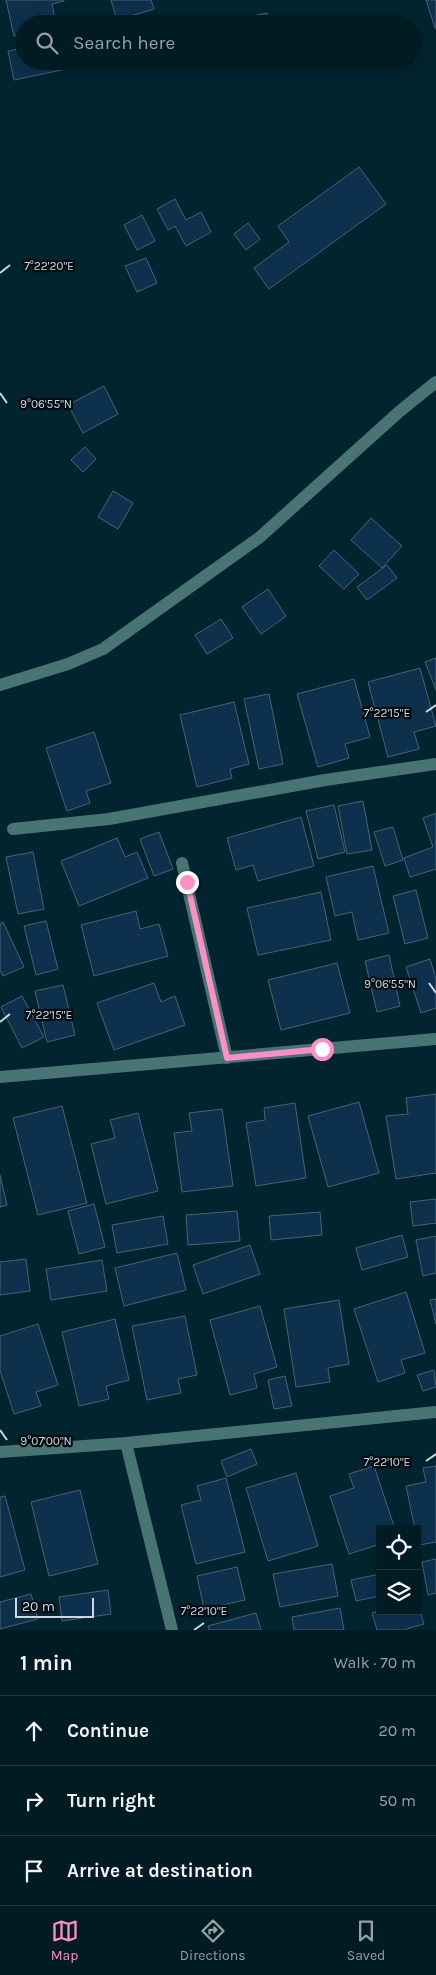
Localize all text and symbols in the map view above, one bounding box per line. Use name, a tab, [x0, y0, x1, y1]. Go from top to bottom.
search box	[15, 15, 421, 70]
icon: search	[33, 29, 61, 57]
text: Search here	[73, 32, 175, 54]
text: 7°22'20"E	[24, 259, 74, 273]
text: 9°06'55"N	[20, 397, 72, 411]
text: 7°22'15"E	[364, 706, 410, 720]
route end	[176, 871, 199, 894]
text: 9°06'55"N	[364, 977, 416, 991]
text: 7°22'15"E	[26, 1008, 72, 1022]
route start	[311, 1038, 334, 1061]
text: 9°07'00"N	[20, 1434, 72, 1448]
text: 7°22'10"E	[364, 1455, 410, 1469]
map controls	[376, 1525, 421, 1615]
button: locate	[376, 1525, 421, 1570]
button: layers	[376, 1570, 421, 1615]
scale bar	[15, 1595, 94, 1618]
text: 20 m	[22, 1598, 55, 1615]
text: 7°22'10"E	[181, 1604, 227, 1618]
text: 1 min	[20, 1651, 73, 1675]
text: Walk · 70 m	[334, 1653, 416, 1672]
icon: ahead	[20, 1717, 48, 1745]
text: Continue	[67, 1720, 149, 1742]
text: 20 m	[378, 1721, 416, 1740]
icon: right	[20, 1787, 48, 1815]
text: Turn right	[67, 1790, 156, 1812]
text: 50 m	[379, 1791, 416, 1810]
icon: arrive	[20, 1857, 48, 1885]
text: Arrive at destination	[67, 1860, 253, 1882]
tab: Map	[51, 1917, 79, 1964]
tab: Directions	[180, 1917, 246, 1964]
tab: Saved	[347, 1917, 385, 1964]

